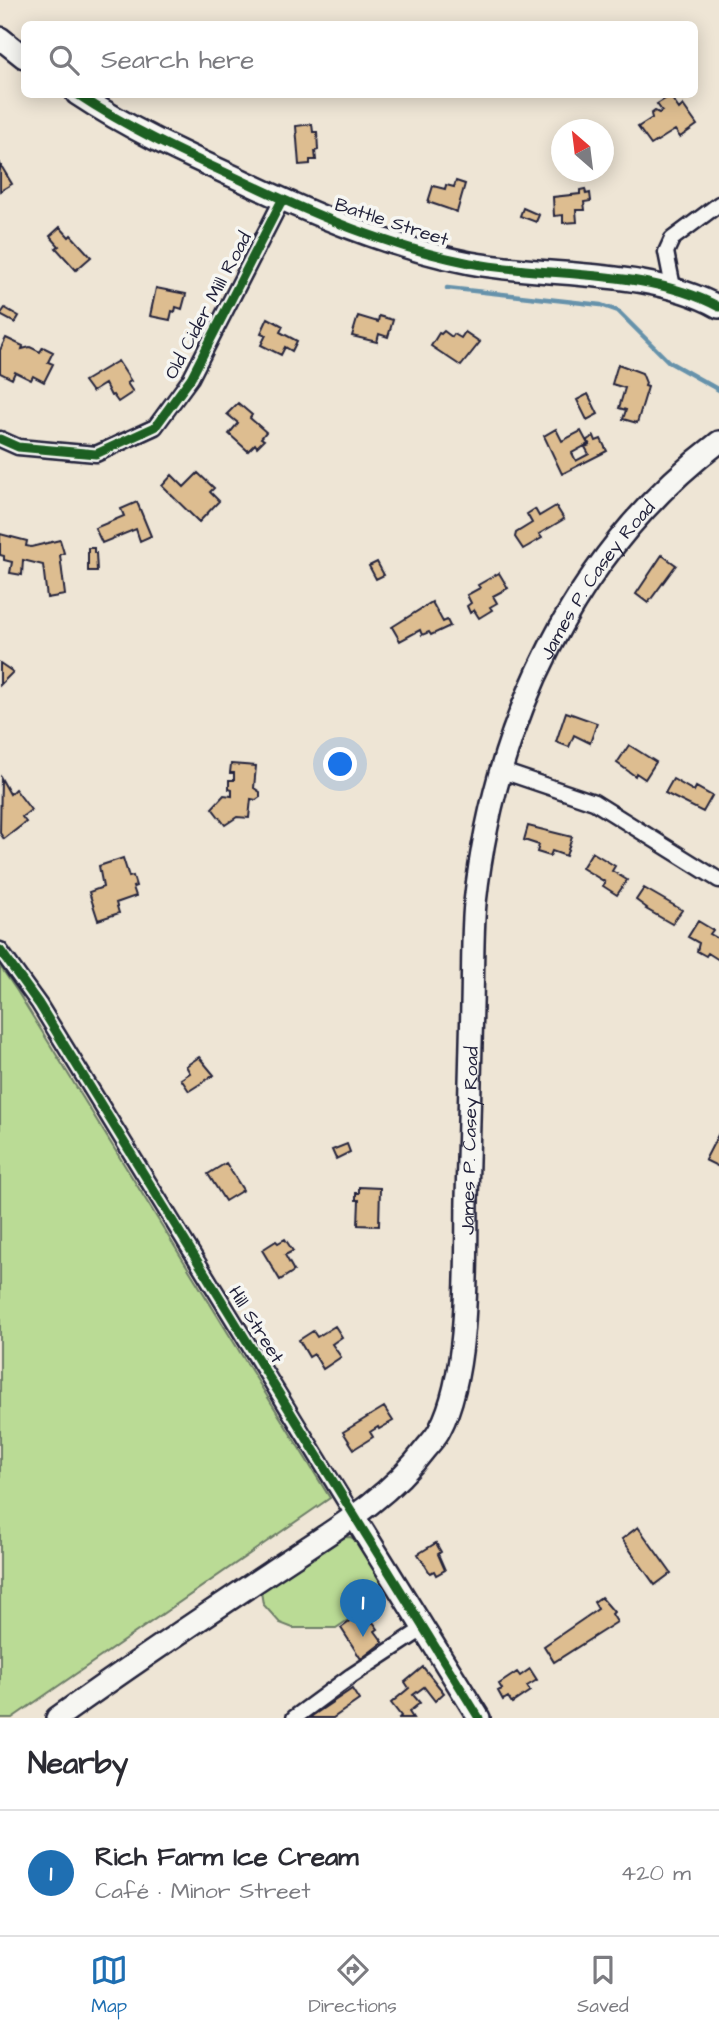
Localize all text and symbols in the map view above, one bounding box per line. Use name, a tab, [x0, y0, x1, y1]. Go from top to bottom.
search box	[21, 21, 698, 98]
icon: search	[45, 41, 83, 79]
text: Search here	[101, 42, 254, 78]
north arrow	[551, 119, 614, 182]
street label: Battle Street	[331, 191, 452, 254]
street label: Old Cider Mill Road	[158, 227, 259, 384]
street label: James P. Casey Road	[533, 495, 662, 665]
your location	[323, 747, 357, 781]
street label: James P. Casey Road	[455, 1046, 486, 1235]
street label: Hill Street	[221, 1281, 290, 1369]
pin: 1	[340, 1579, 386, 1637]
text: Nearby	[28, 1743, 128, 1785]
text: Rich Farm Ice Cream	[95, 1839, 359, 1875]
text: 1	[50, 1857, 52, 1889]
text: 420 m	[621, 1857, 691, 1889]
text: Café · Minor Street	[95, 1875, 311, 1907]
tab: Map	[90, 1951, 128, 2020]
tab: Directions	[308, 1951, 397, 2020]
tab: Saved	[577, 1951, 629, 2020]

